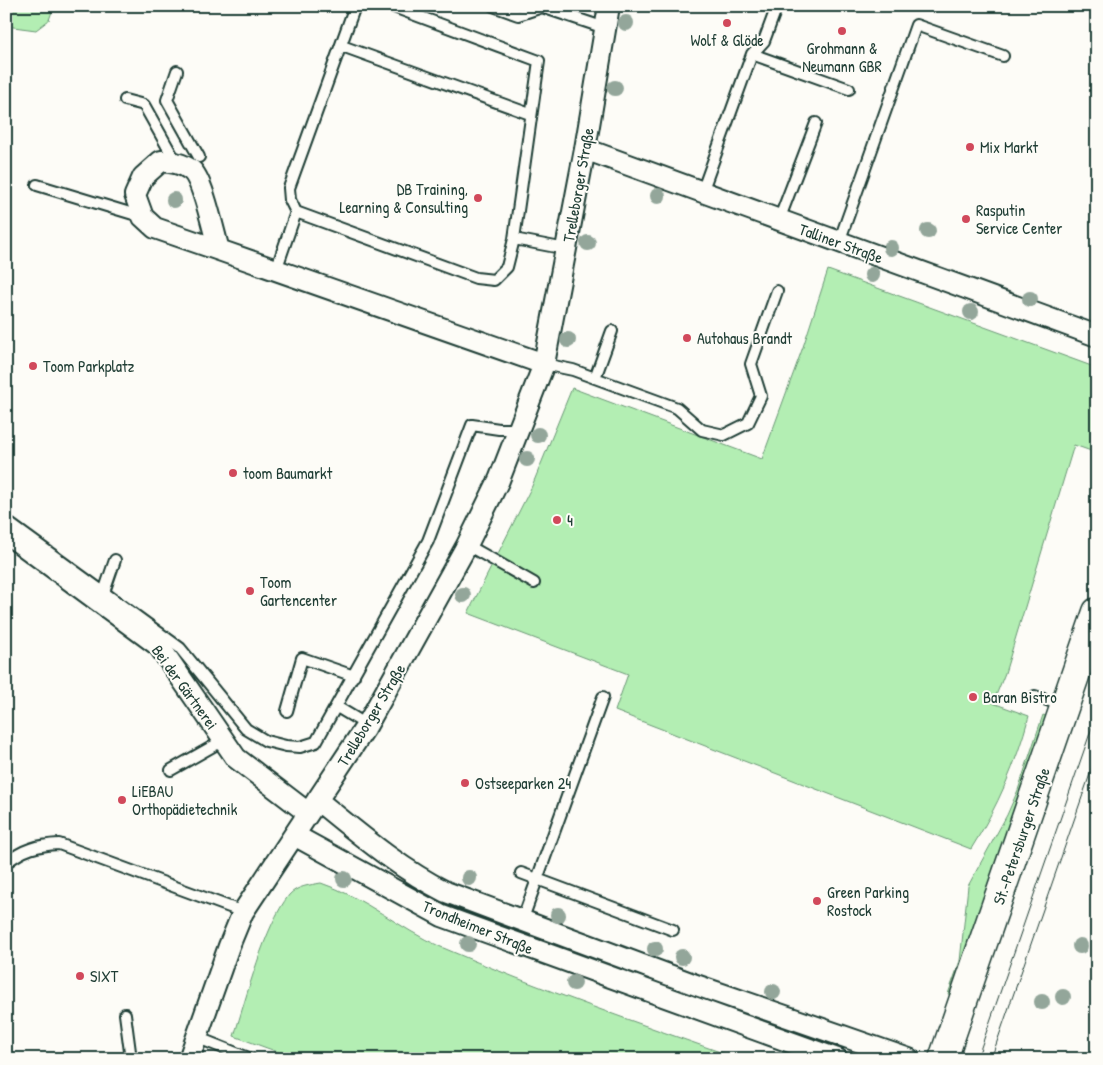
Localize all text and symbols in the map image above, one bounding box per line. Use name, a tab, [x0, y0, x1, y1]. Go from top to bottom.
marker: Wolf & Glöde	[721, 17, 733, 29]
marker: Grohmann & Neumann GBR	[836, 25, 848, 37]
place label: Wolf & Glöde	[690, 29, 764, 51]
place label: Grohmann & Neumann GBR	[802, 37, 882, 77]
street label: Trelleborger Straße	[557, 125, 599, 244]
place label: Mix Markt	[980, 136, 1039, 158]
marker: Mix Markt	[964, 141, 976, 153]
place label: DB Training, Learning & Consulting	[340, 178, 468, 218]
marker: DB Training, Learning & Consulting	[472, 192, 484, 204]
place label: Rasputin Service Center	[976, 199, 1063, 239]
marker: Rasputin Service Center	[960, 213, 972, 225]
street label: Talliner Straße	[796, 218, 887, 269]
place label: Autohaus Brandt	[697, 327, 792, 349]
marker: Autohaus Brandt	[681, 332, 693, 344]
place label: Toom Parkplatz	[43, 355, 135, 377]
marker: Toom Parkplatz	[27, 360, 39, 372]
place label: toom Baumarkt	[243, 462, 333, 484]
marker: toom Baumarkt	[227, 467, 239, 479]
place label: 4	[567, 509, 573, 531]
marker: 4	[551, 514, 563, 526]
place label: Toom Gartencenter	[260, 571, 337, 611]
marker: Toom Gartencenter	[244, 585, 256, 597]
street label: Bei der Gärtnerei	[147, 640, 223, 734]
street label: Trelleborger Straße	[332, 659, 411, 770]
place label: Baran Bistro	[983, 686, 1057, 708]
marker: Baran Bistro	[967, 691, 979, 703]
street label: St.-Petersburger Straße	[987, 764, 1055, 907]
place label: Ostseeparken 24	[475, 772, 571, 794]
marker: Ostseeparken 24	[459, 777, 471, 789]
place label: LiEBAU Orthopädietechnik	[132, 780, 238, 820]
marker: LiEBAU Orthopädietechnik	[116, 794, 128, 806]
place label: Green Parking Rostock	[827, 881, 909, 921]
street label: Trondheimer Straße	[419, 895, 537, 959]
marker: Green Parking Rostock	[811, 895, 823, 907]
place label: SIXT	[90, 965, 119, 987]
marker: SIXT	[74, 970, 86, 982]

